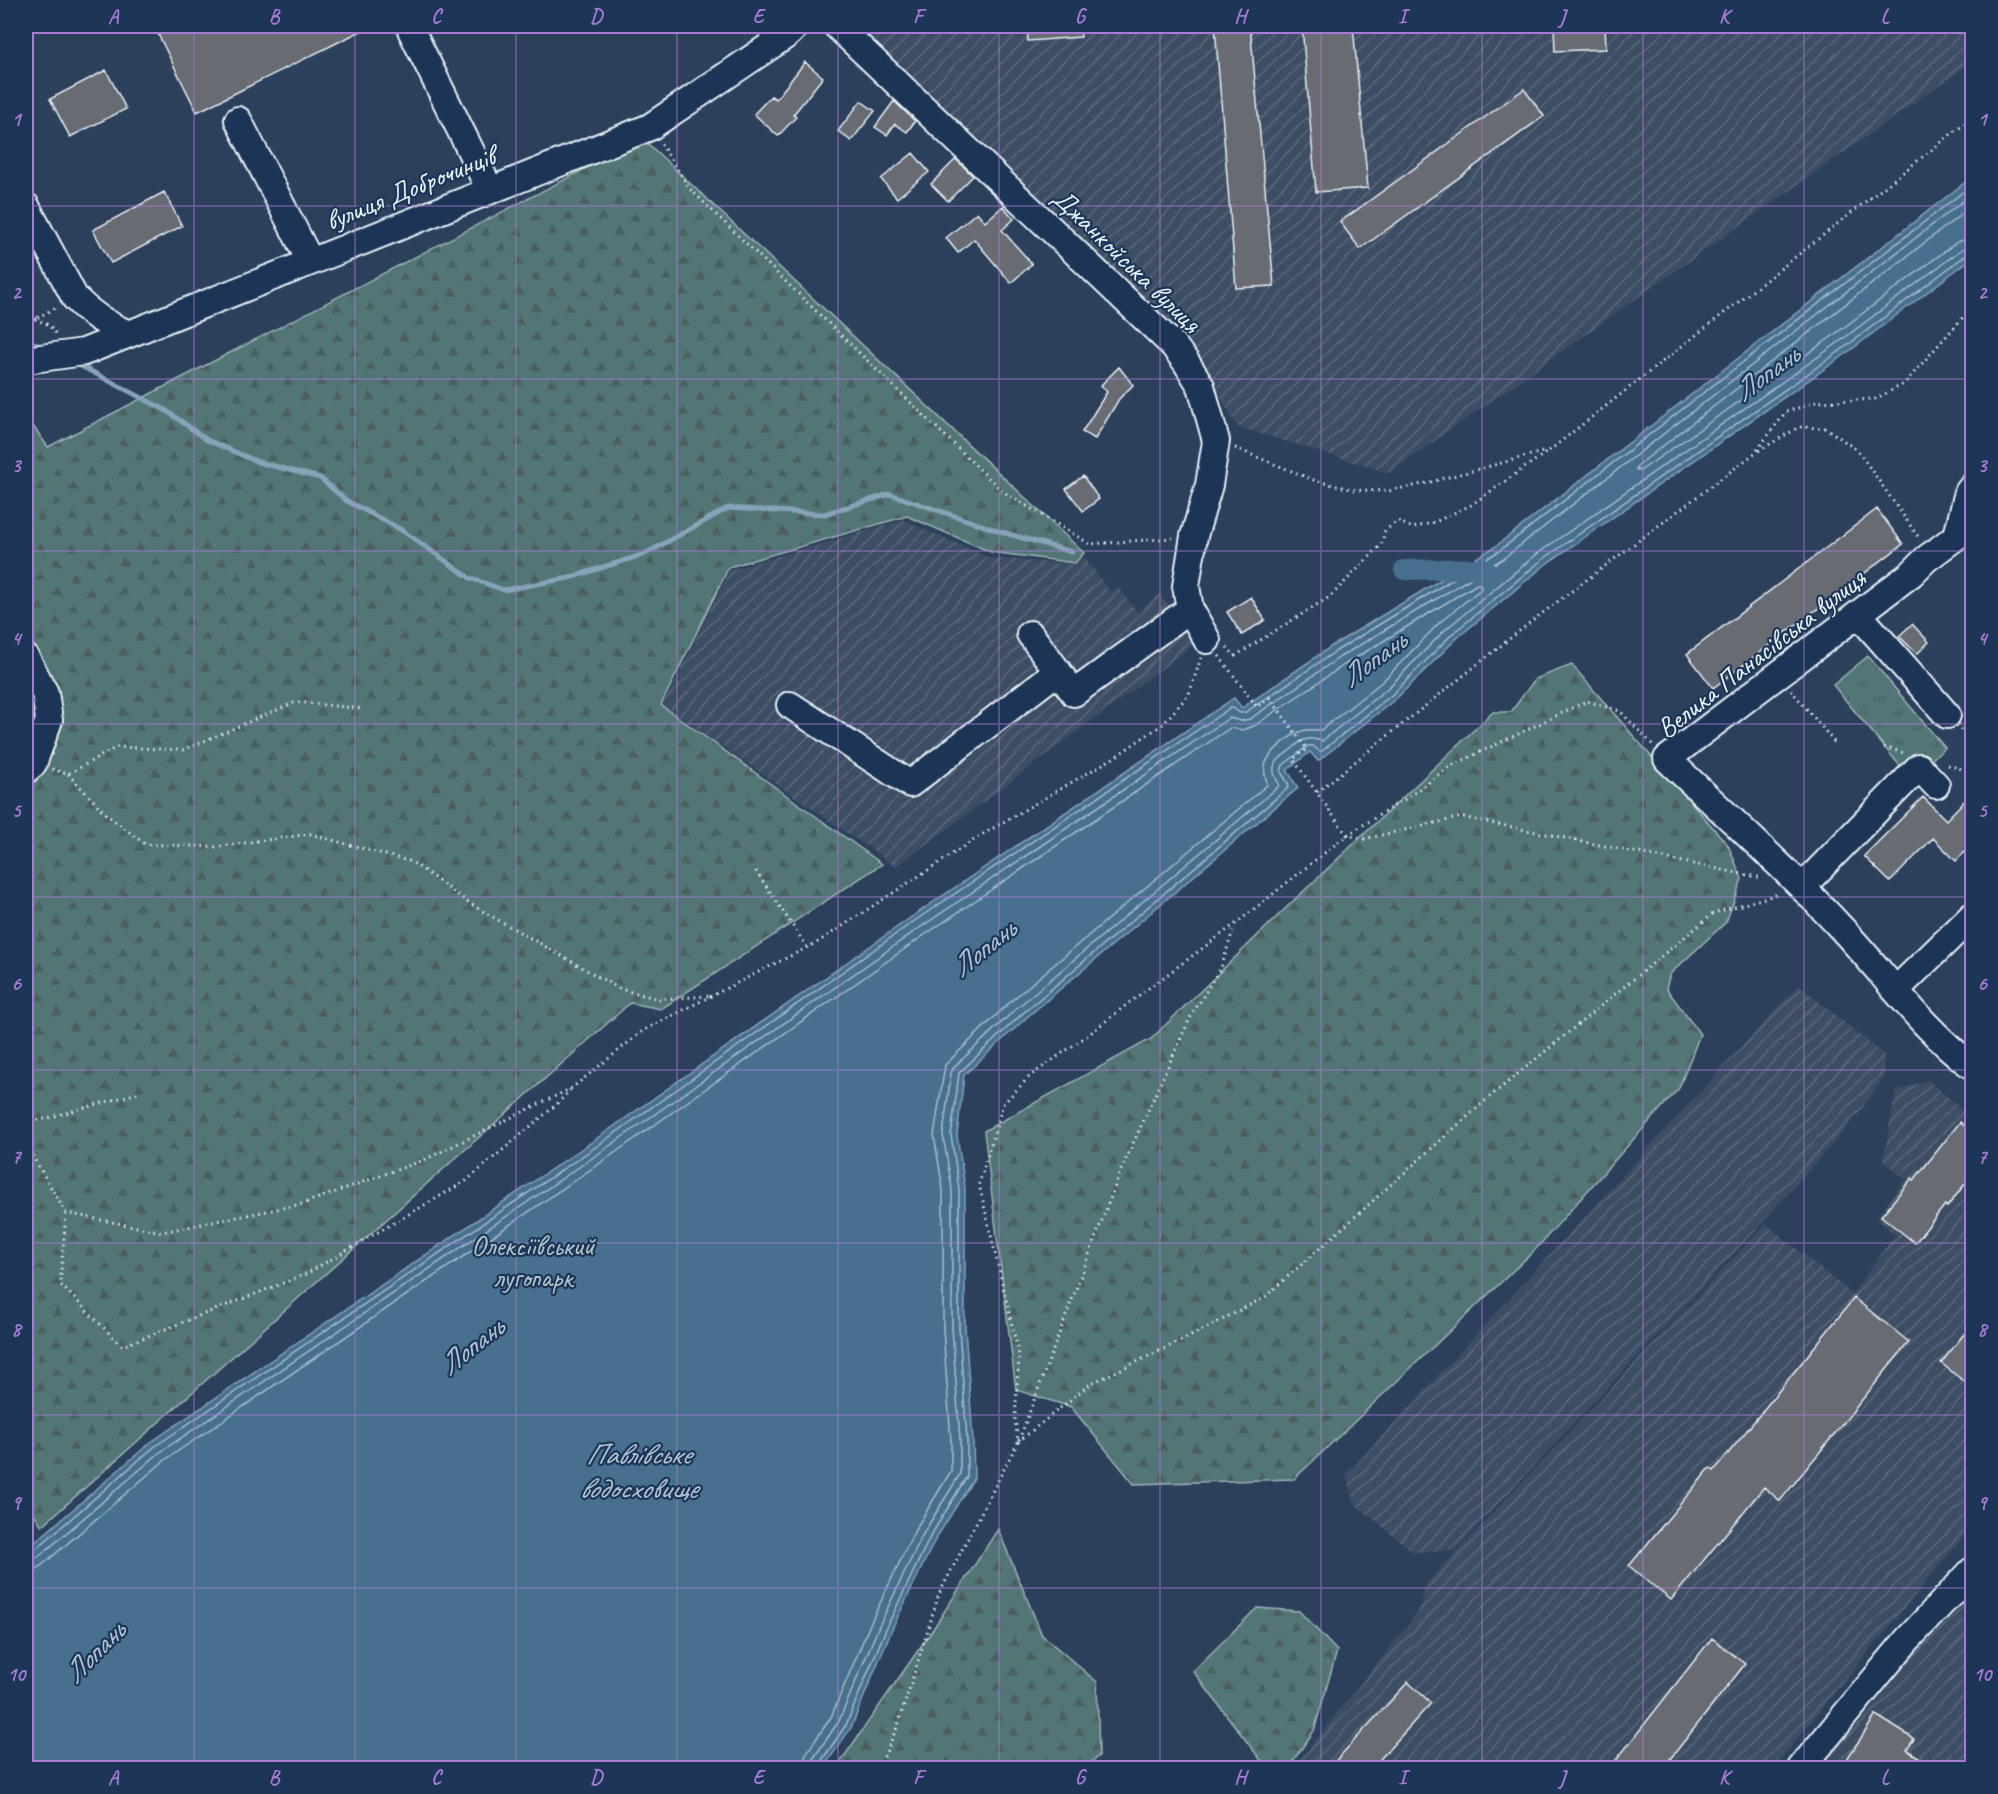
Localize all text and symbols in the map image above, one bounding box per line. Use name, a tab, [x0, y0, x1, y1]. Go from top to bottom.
text: A	[108, 4, 120, 29]
text: B	[269, 4, 281, 29]
text: C	[431, 4, 443, 29]
text: D	[590, 4, 604, 29]
text: E	[753, 4, 767, 29]
text: F	[913, 4, 927, 29]
text: G	[1075, 4, 1088, 29]
text: H	[1234, 4, 1249, 29]
text: I	[1398, 4, 1411, 29]
text: J	[1557, 4, 1569, 29]
text: K	[1719, 4, 1733, 29]
text: L	[1881, 4, 1891, 29]
text: 1	[12, 107, 23, 132]
text: 1	[1978, 107, 1989, 132]
street label: вулиця Доброчинців	[320, 136, 506, 238]
street label: Джанкойська вулиця	[1045, 180, 1210, 341]
text: 2	[12, 280, 23, 305]
text: 2	[1978, 280, 1989, 305]
water label: Лопань	[1725, 334, 1810, 410]
text: 3	[12, 453, 23, 478]
text: 3	[1978, 453, 1989, 478]
street label: Велика Панасівська вулиця	[1649, 560, 1873, 746]
water label: Лопань	[1332, 620, 1417, 696]
text: 4	[12, 626, 24, 651]
text: 4	[1978, 626, 1990, 651]
text: 5	[12, 798, 23, 823]
text: 5	[1978, 798, 1989, 823]
water label: Лопань	[943, 908, 1026, 985]
text: 6	[11, 971, 22, 996]
text: 6	[1977, 971, 1988, 996]
text: 7	[12, 1144, 23, 1169]
text: 7	[1978, 1144, 1989, 1169]
park label: Олексіївський лугопарк	[471, 1228, 596, 1295]
water label: Лопань	[431, 1306, 514, 1383]
text: 8	[12, 1317, 24, 1342]
text: 8	[1978, 1317, 1990, 1342]
water label: Павлівське водосховище	[579, 1435, 701, 1507]
text: 9	[12, 1490, 23, 1515]
text: 9	[1978, 1490, 1989, 1515]
water label: Лопань	[55, 1610, 136, 1691]
text: 10	[7, 1662, 27, 1687]
text: 10	[1973, 1662, 1993, 1687]
text: A	[108, 1765, 120, 1790]
text: B	[269, 1765, 281, 1790]
text: C	[431, 1765, 443, 1790]
text: D	[590, 1765, 604, 1790]
text: E	[753, 1765, 767, 1790]
text: F	[913, 1765, 927, 1790]
text: G	[1075, 1765, 1088, 1790]
text: H	[1234, 1765, 1249, 1790]
text: I	[1398, 1765, 1411, 1790]
text: J	[1557, 1765, 1569, 1790]
text: K	[1719, 1765, 1733, 1790]
text: L	[1881, 1765, 1891, 1790]

